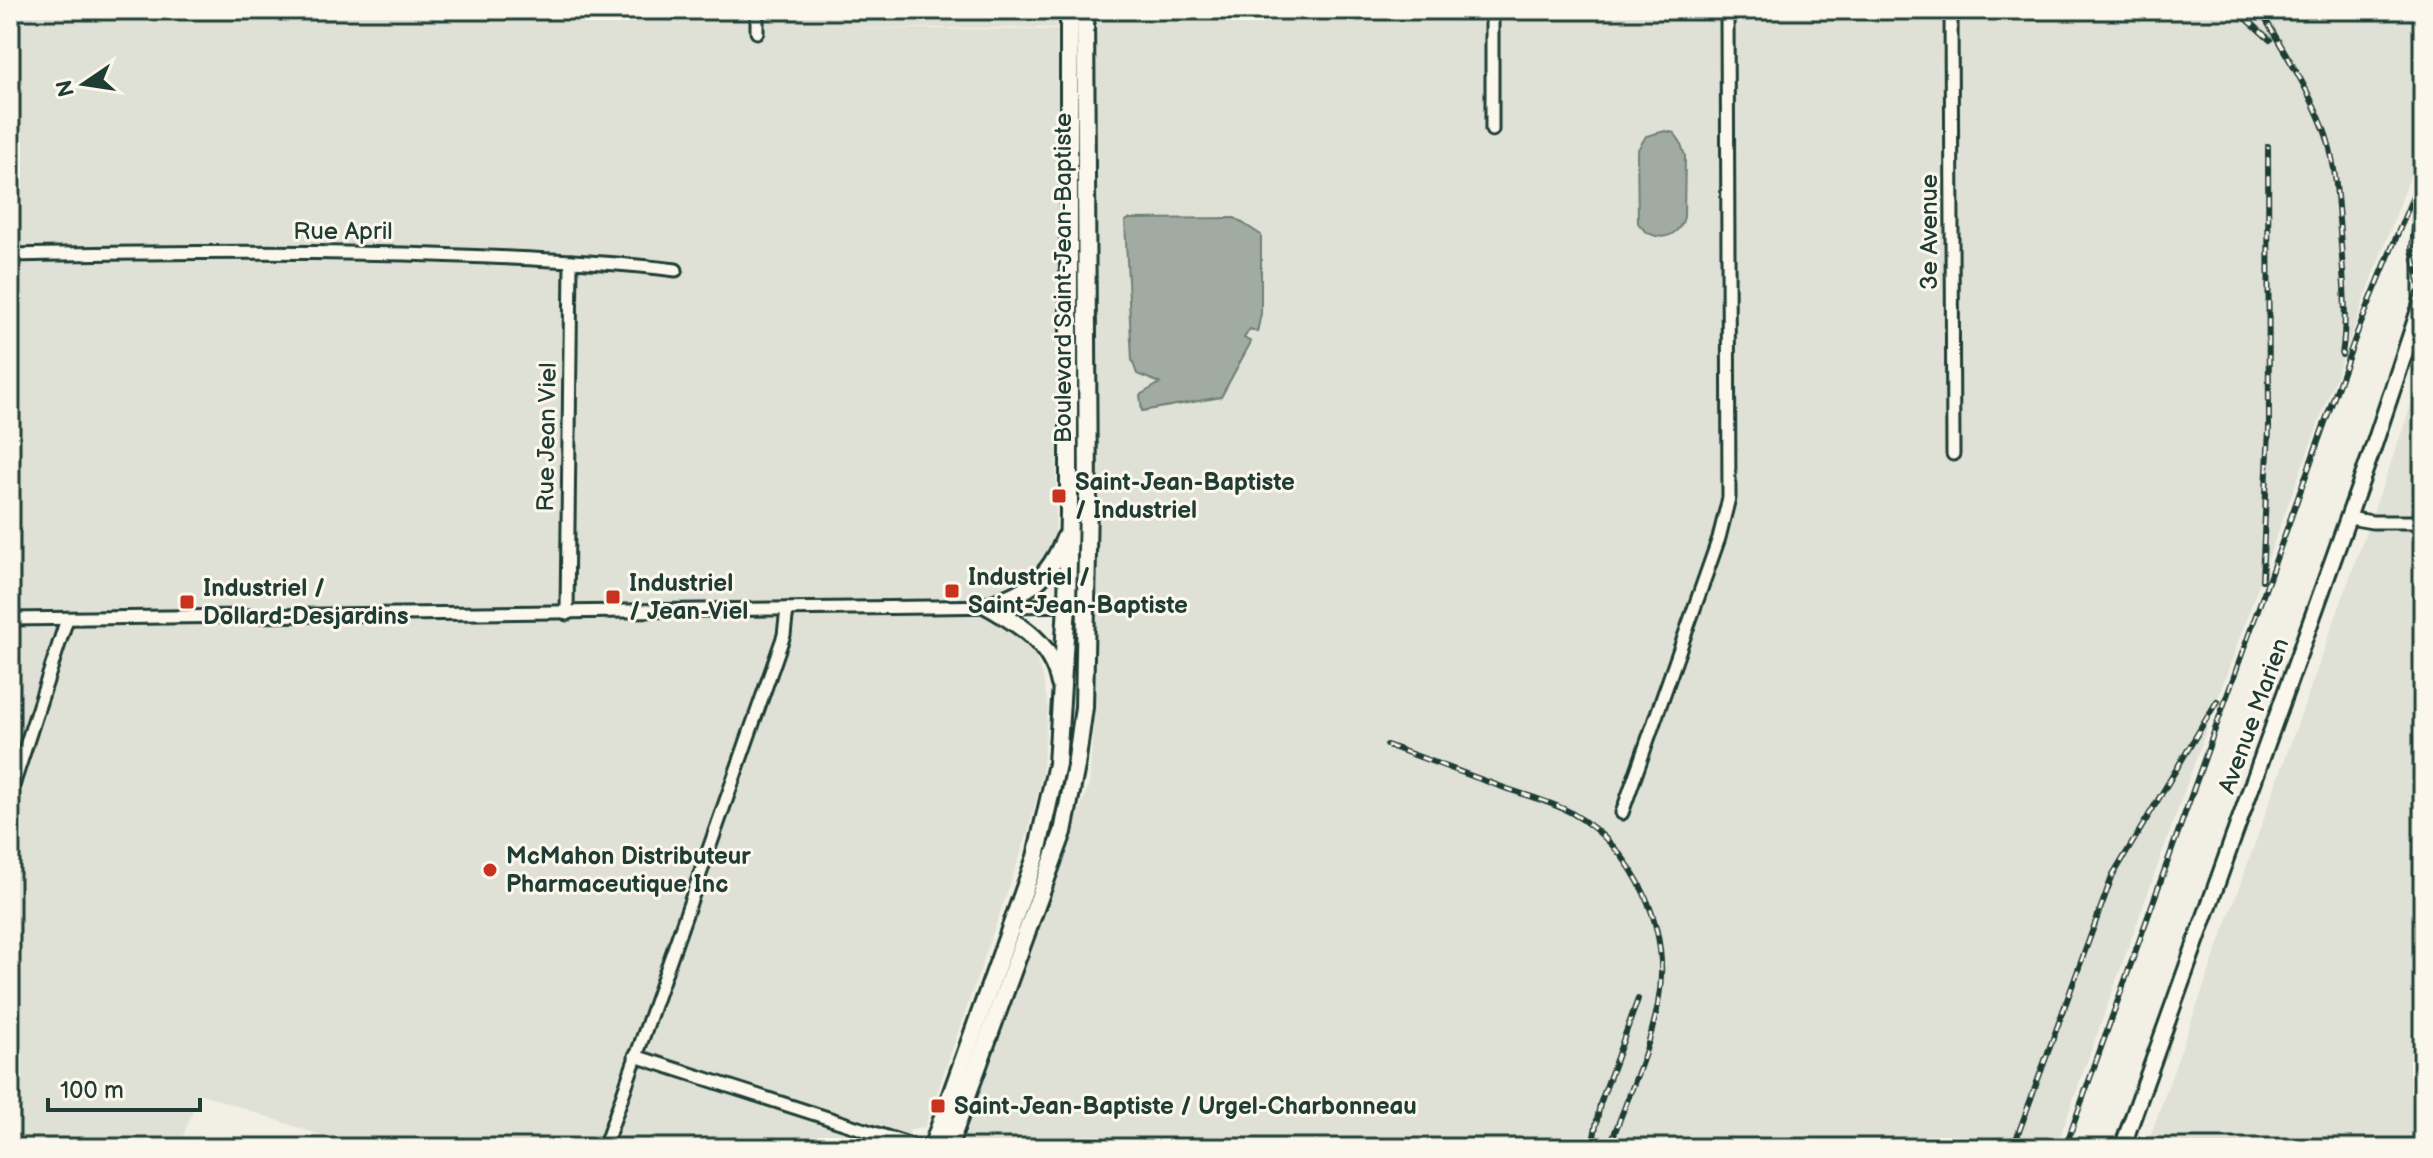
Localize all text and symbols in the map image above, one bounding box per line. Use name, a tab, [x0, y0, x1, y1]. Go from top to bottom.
north arrow	[44, 44, 124, 124]
text: N	[51, 77, 81, 99]
street label: Boulevard Saint-Jean-Baptiste	[1049, 113, 1078, 443]
street label: 3e Avenue	[1915, 174, 1944, 290]
street label: Rue April	[293, 217, 393, 246]
street label: Rue Jean Viel	[531, 362, 563, 512]
place label: Saint-Jean-Baptiste / Industriel	[1075, 468, 1295, 525]
marker: Saint-Jean-Baptiste / Industriel	[1050, 487, 1068, 505]
place label: Industriel / Saint-Jean-Baptiste	[968, 563, 1188, 620]
place label: Industriel / Jean-Viel	[629, 569, 748, 626]
place label: Industriel / Dollard-Desjardins	[203, 574, 409, 631]
marker: Industriel / Saint-Jean-Baptiste	[943, 582, 961, 600]
marker: Industriel / Jean-Viel	[604, 588, 622, 606]
marker: Industriel / Dollard-Desjardins	[178, 593, 196, 611]
street label: Avenue Marien	[2212, 634, 2296, 798]
place label: McMahon Distributeur Pharmaceutique Inc	[506, 842, 751, 899]
marker: McMahon Distributeur Pharmaceutique Inc	[481, 861, 499, 879]
scale bar	[48, 1062, 200, 1112]
text: 100 m	[60, 1076, 124, 1105]
place label: Saint-Jean-Baptiste / Urgel-Charbonneau	[954, 1092, 1417, 1121]
marker: Saint-Jean-Baptiste / Urgel-Charbonneau	[929, 1097, 947, 1115]

